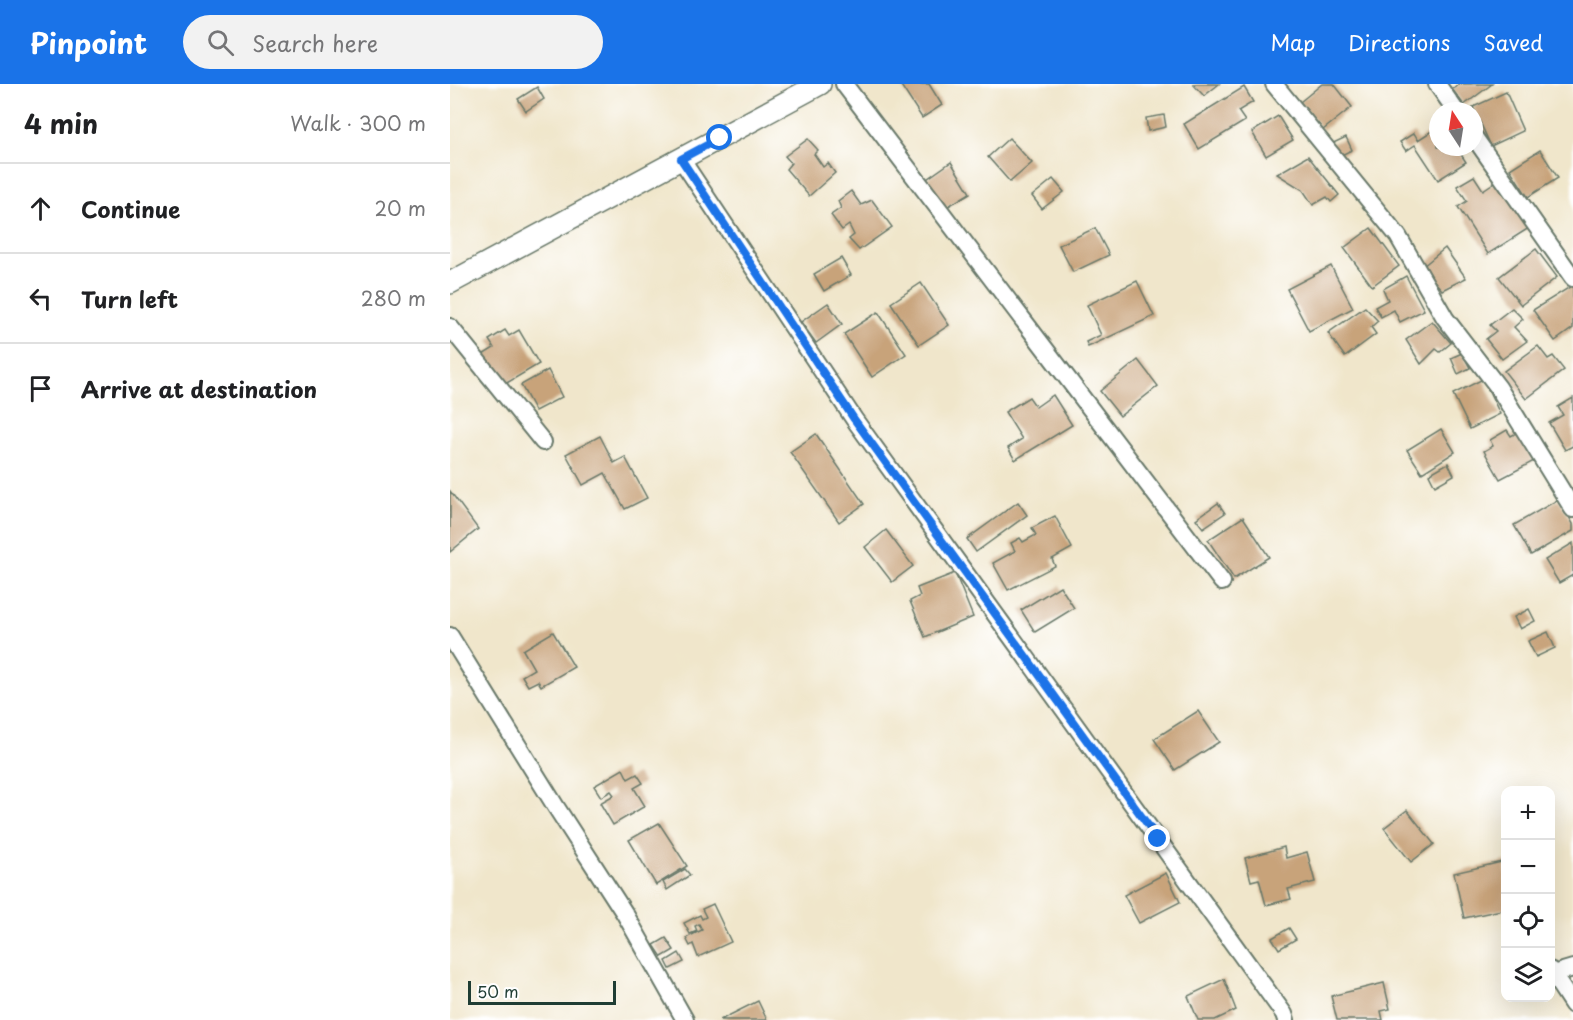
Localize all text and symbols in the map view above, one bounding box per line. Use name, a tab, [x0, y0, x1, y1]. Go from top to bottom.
search box	[183, 15, 603, 69]
text: Pinpoint	[30, 21, 147, 64]
icon: search	[204, 26, 237, 59]
text: Search here	[252, 26, 378, 59]
text: Map	[1270, 26, 1315, 58]
text: Directions	[1348, 26, 1450, 58]
text: Saved	[1483, 26, 1543, 58]
north arrow	[1429, 102, 1483, 156]
text: 4 min	[24, 104, 98, 143]
text: Walk · 300 m	[290, 108, 426, 138]
route start	[706, 124, 732, 150]
icon: ahead	[24, 192, 57, 225]
text: Continue	[81, 192, 180, 225]
text: 20 m	[374, 193, 426, 223]
icon: left	[24, 282, 57, 315]
text: Turn left	[81, 282, 178, 315]
text: 280 m	[361, 283, 426, 313]
icon: arrive	[24, 372, 57, 405]
text: Arrive at destination	[81, 372, 317, 405]
map controls	[1501, 786, 1555, 1002]
button: +	[1501, 786, 1555, 840]
route end	[1144, 825, 1170, 851]
button: −	[1501, 840, 1555, 894]
button: locate	[1501, 894, 1555, 948]
button: layers	[1501, 948, 1555, 1002]
scale bar	[468, 978, 616, 1006]
text: 50 m	[477, 979, 518, 1003]

